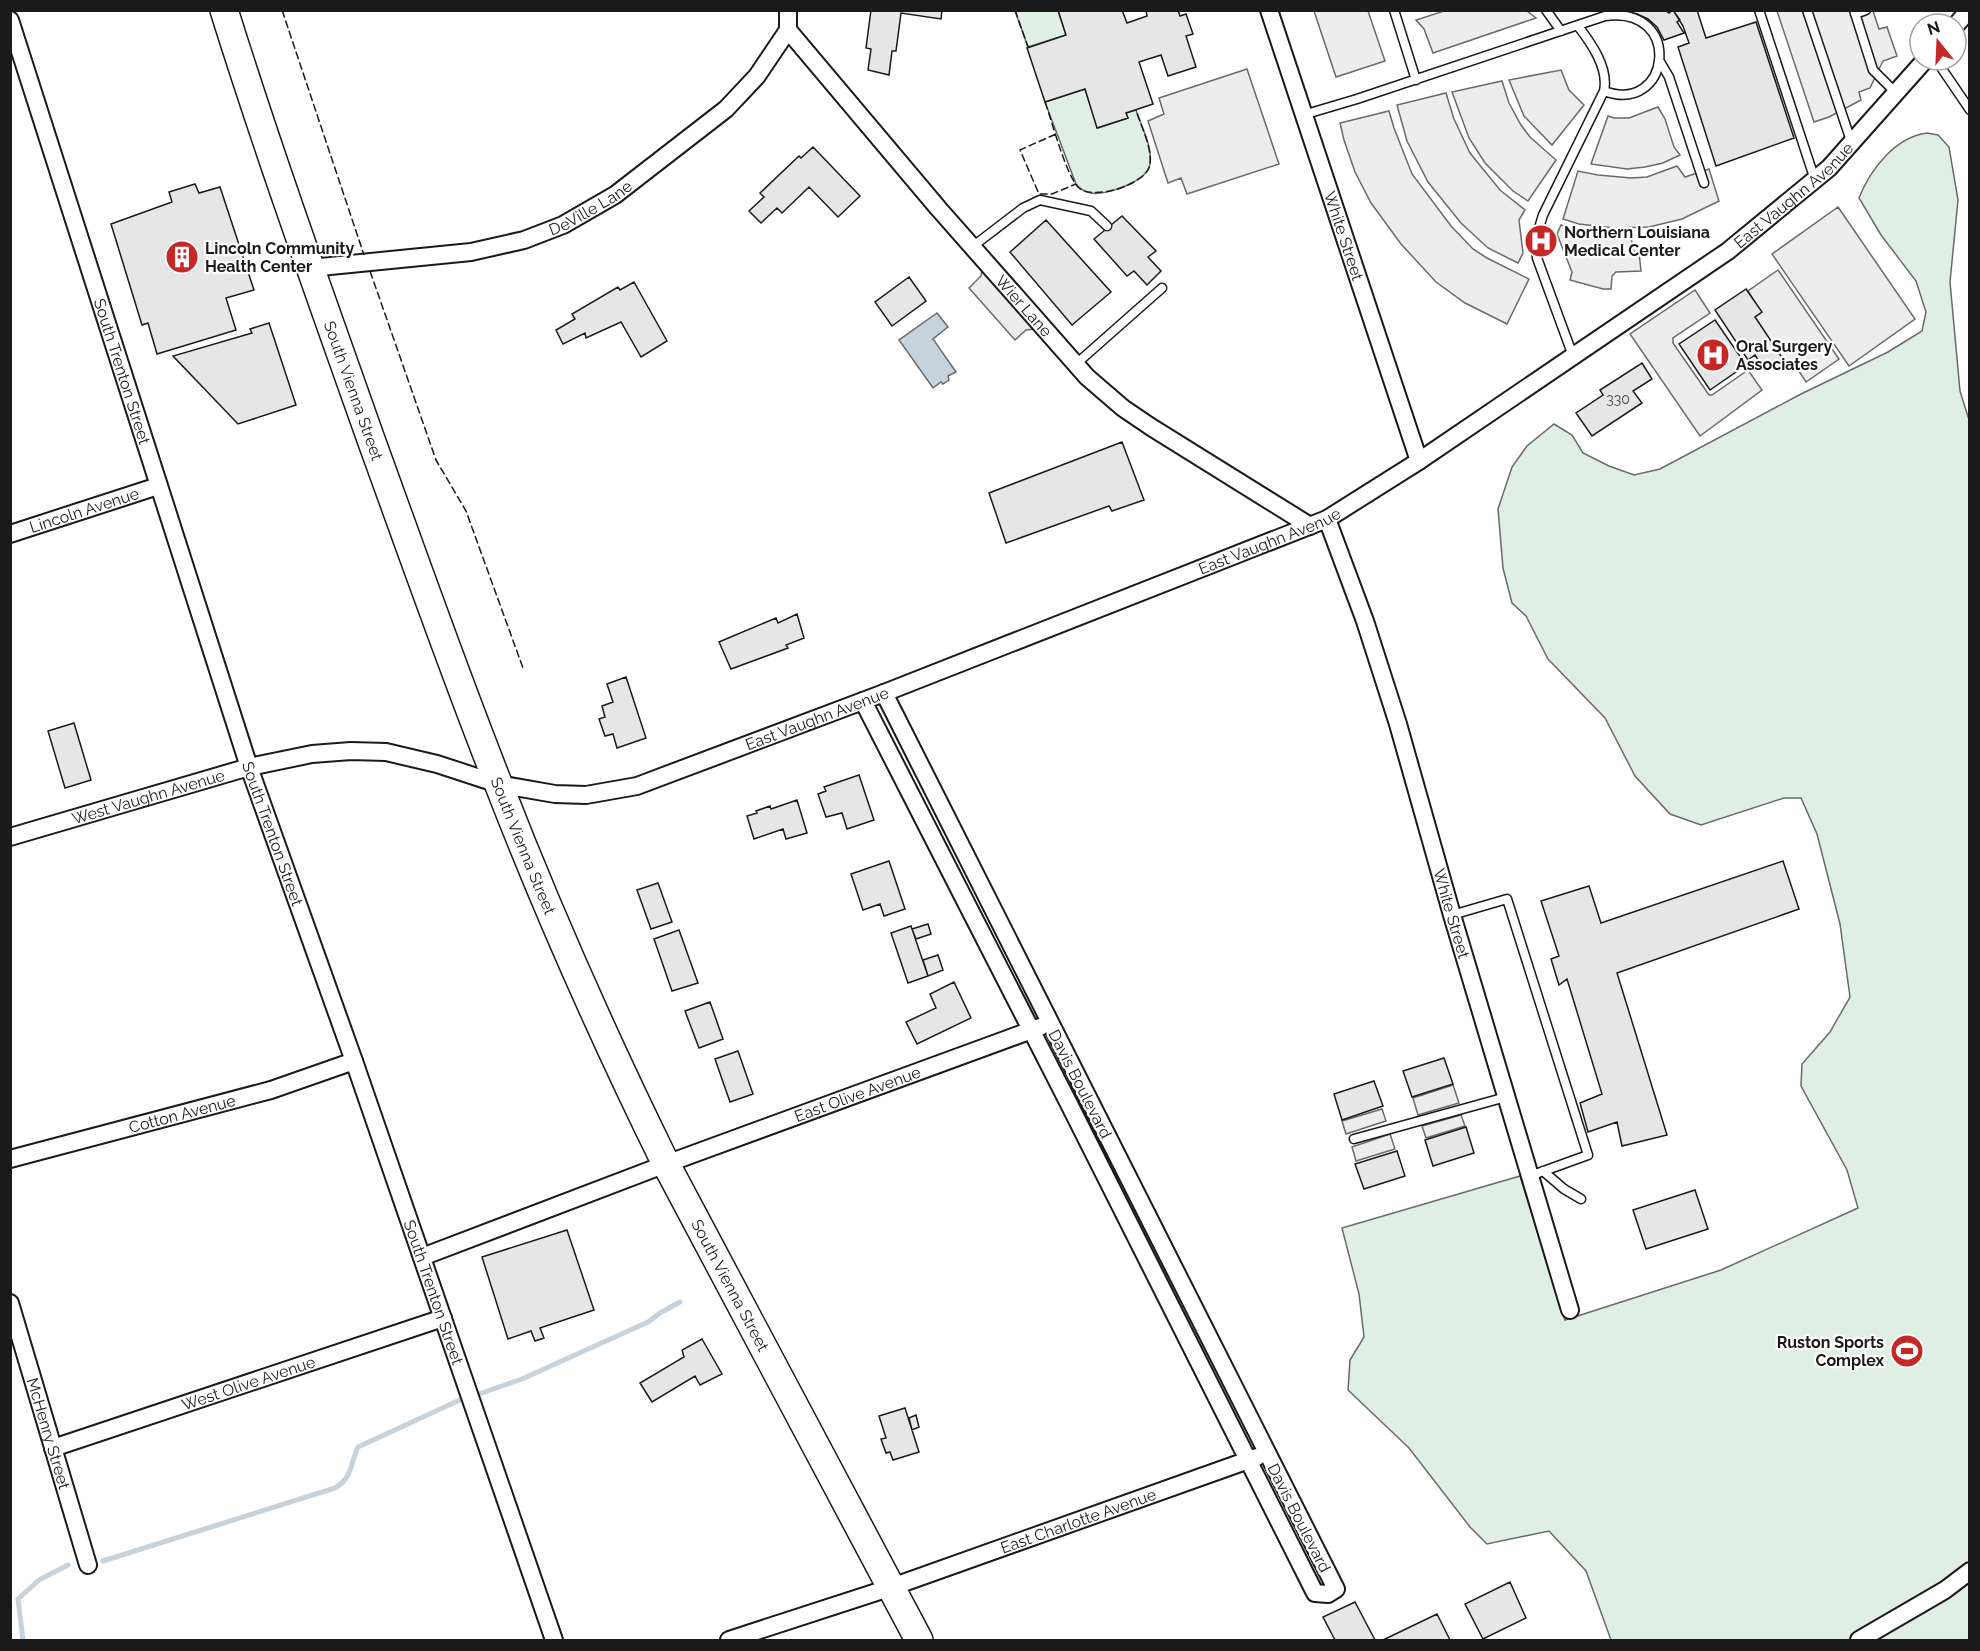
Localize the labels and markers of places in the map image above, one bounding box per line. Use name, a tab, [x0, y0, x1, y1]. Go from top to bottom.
hospital icon: Northern Louisiana Medical Center	[1523, 223, 1559, 259]
place label: Northern Louisiana Medical Center	[1564, 223, 1710, 260]
building icon: Lincoln Community Health Center	[164, 239, 200, 275]
place label: Lincoln Community Health Center	[205, 239, 354, 276]
hospital icon: Oral Surgery Associates	[1695, 337, 1731, 373]
place label: Oral Surgery Associates	[1736, 337, 1833, 374]
place label: Ruston Sports Complex	[1777, 1333, 1884, 1370]
sports icon: Ruston Sports Complex	[1889, 1333, 1925, 1369]

